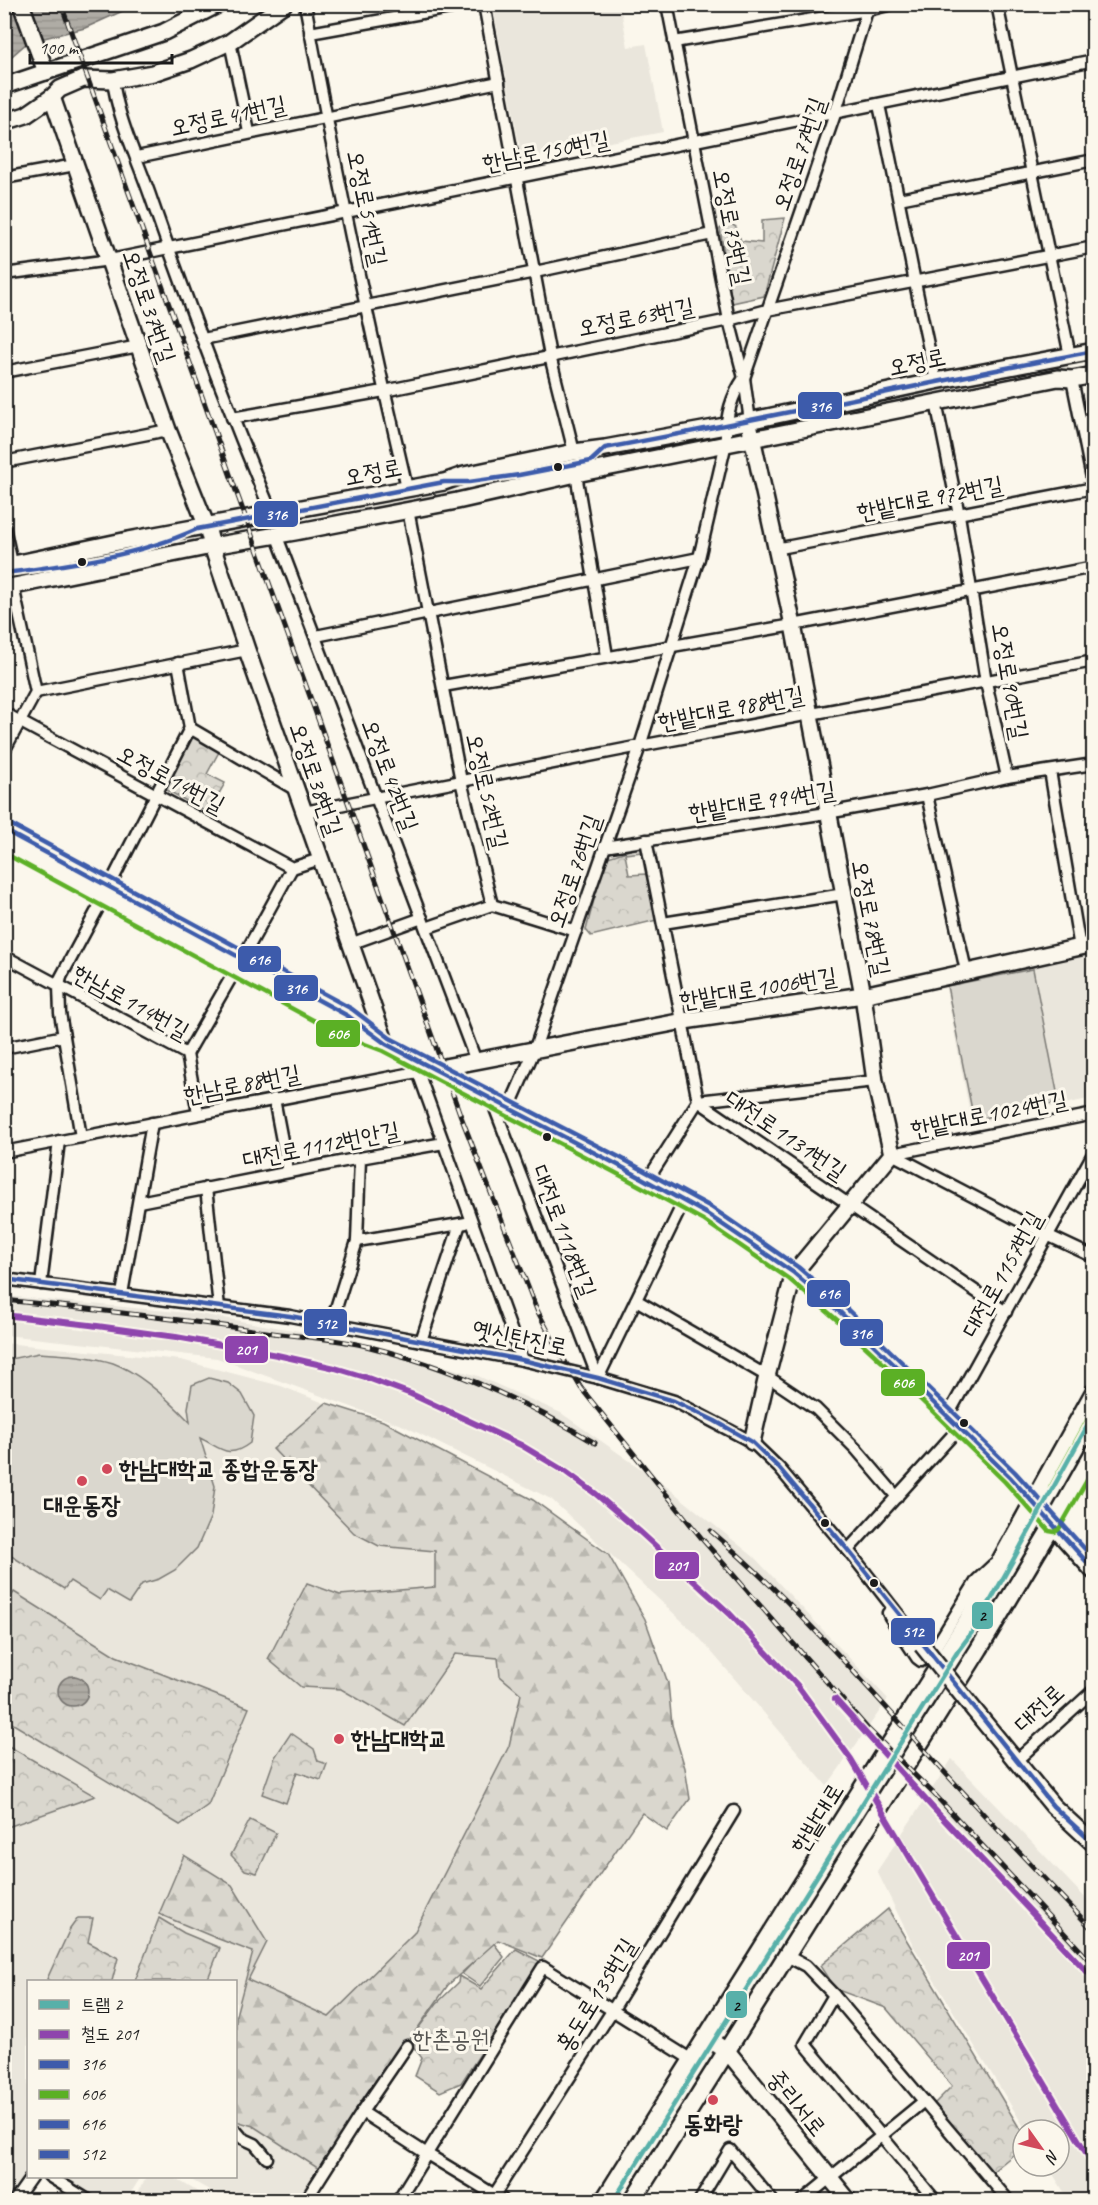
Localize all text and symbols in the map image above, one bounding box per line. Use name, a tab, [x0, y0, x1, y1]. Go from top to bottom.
scale bar	[30, 27, 172, 65]
text: 100 m	[39, 37, 80, 59]
street label: 오정로41번길	[167, 89, 289, 143]
street label: 오정로77번길	[766, 93, 832, 215]
street label: 한남로150번길	[480, 124, 612, 178]
street label: 오정로51번길	[340, 147, 394, 269]
street label: 오정로75번길	[706, 166, 758, 288]
street label: 오정로37번길	[116, 245, 182, 367]
street label: 오정로63번길	[575, 291, 697, 343]
street label: 오정로	[886, 341, 948, 383]
line badge: 316	[797, 391, 843, 420]
text: 316	[809, 397, 832, 417]
street label: 오정로	[342, 452, 404, 492]
unlabelled marker	[552, 461, 564, 473]
street label: 한밭대로972번길	[854, 469, 1006, 527]
line badge: 316	[253, 500, 299, 528]
text: 316	[265, 505, 288, 525]
unlabelled marker	[76, 556, 88, 568]
street label: 오정로90번길	[985, 620, 1035, 742]
street label: 한밭대로988번길	[655, 679, 807, 737]
street label: 오정로42번길	[355, 714, 425, 836]
street label: 오정로38번길	[283, 718, 349, 840]
street label: 오정로52번길	[459, 730, 515, 852]
street label: 오정로14번길	[112, 738, 230, 820]
street label: 한밭대로994번길	[686, 775, 838, 827]
street label: 오정로76번길	[541, 810, 607, 932]
street label: 오정로78번길	[845, 857, 897, 979]
line badge: 616	[237, 945, 282, 973]
text: 616	[248, 950, 272, 970]
street label: 한남로114번길	[67, 958, 195, 1046]
street label: 한밭대로1006번길	[677, 961, 839, 1015]
line badge: 316	[273, 974, 319, 1002]
text: 316	[285, 979, 308, 999]
line badge: 606	[315, 1019, 361, 1048]
text: 606	[327, 1024, 351, 1044]
street label: 한남로88번길	[181, 1058, 303, 1110]
street label: 대전로1131번길	[720, 1083, 852, 1187]
street label: 한밭대로1024번길	[908, 1084, 1070, 1144]
street label: 대전로1112번안길	[240, 1115, 402, 1175]
unlabelled marker	[541, 1131, 553, 1143]
street label: 대전로1118번길	[525, 1160, 603, 1302]
street label: 대전로1157번길	[955, 1206, 1049, 1342]
line badge: 616	[806, 1279, 851, 1308]
text: 616	[818, 1284, 842, 1304]
line badge: 512	[303, 1308, 348, 1337]
street label: 옛신탄진로	[470, 1313, 570, 1363]
text: 512	[315, 1314, 338, 1334]
line badge: 316	[839, 1318, 884, 1347]
text: 316	[850, 1324, 873, 1344]
line badge: 201	[224, 1335, 269, 1364]
text: 201	[235, 1340, 259, 1360]
line badge: 606	[880, 1368, 926, 1397]
text: 606	[892, 1373, 916, 1393]
unlabelled marker	[958, 1417, 970, 1429]
place label: 한남대학교 종합운동장	[118, 1454, 319, 1484]
marker: 한남대학교 종합운동장	[100, 1462, 114, 1476]
marker: 대운동장	[75, 1474, 89, 1488]
place label: 대운동장	[43, 1490, 121, 1520]
unlabelled marker	[819, 1517, 831, 1529]
line badge: 201	[654, 1551, 700, 1580]
text: 201	[666, 1556, 690, 1576]
unlabelled marker	[868, 1577, 880, 1589]
line badge: 2	[971, 1601, 994, 1630]
text: 2	[978, 1606, 987, 1626]
line badge: 512	[890, 1617, 936, 1646]
text: 512	[902, 1622, 925, 1642]
street label: 대전로	[1008, 1677, 1070, 1739]
place label: 한남대학교	[350, 1724, 448, 1754]
marker: 한남대학교	[332, 1732, 346, 1746]
street label: 한밭대로	[784, 1777, 850, 1859]
street label: 홍도로135번길	[549, 1932, 643, 2058]
line badge: 201	[946, 1941, 991, 1970]
text: 201	[957, 1946, 981, 1966]
legend	[27, 1980, 237, 2178]
line badge: 2	[725, 1990, 748, 2019]
text: 트램 2	[81, 1993, 124, 2015]
text: 2	[732, 1996, 741, 2016]
text: 철도 201	[81, 2023, 140, 2045]
park label: 한촌공원	[412, 2024, 490, 2054]
text: 316	[81, 2053, 106, 2075]
street label: 중리서로	[761, 2064, 833, 2142]
text: 606	[81, 2083, 106, 2105]
marker: 동화랑	[706, 2093, 720, 2107]
place label: 동화랑	[684, 2109, 743, 2139]
text: 616	[81, 2113, 106, 2135]
north arrow	[1011, 2118, 1071, 2178]
text: 512	[81, 2143, 107, 2165]
text: N	[1040, 2146, 1064, 2168]

